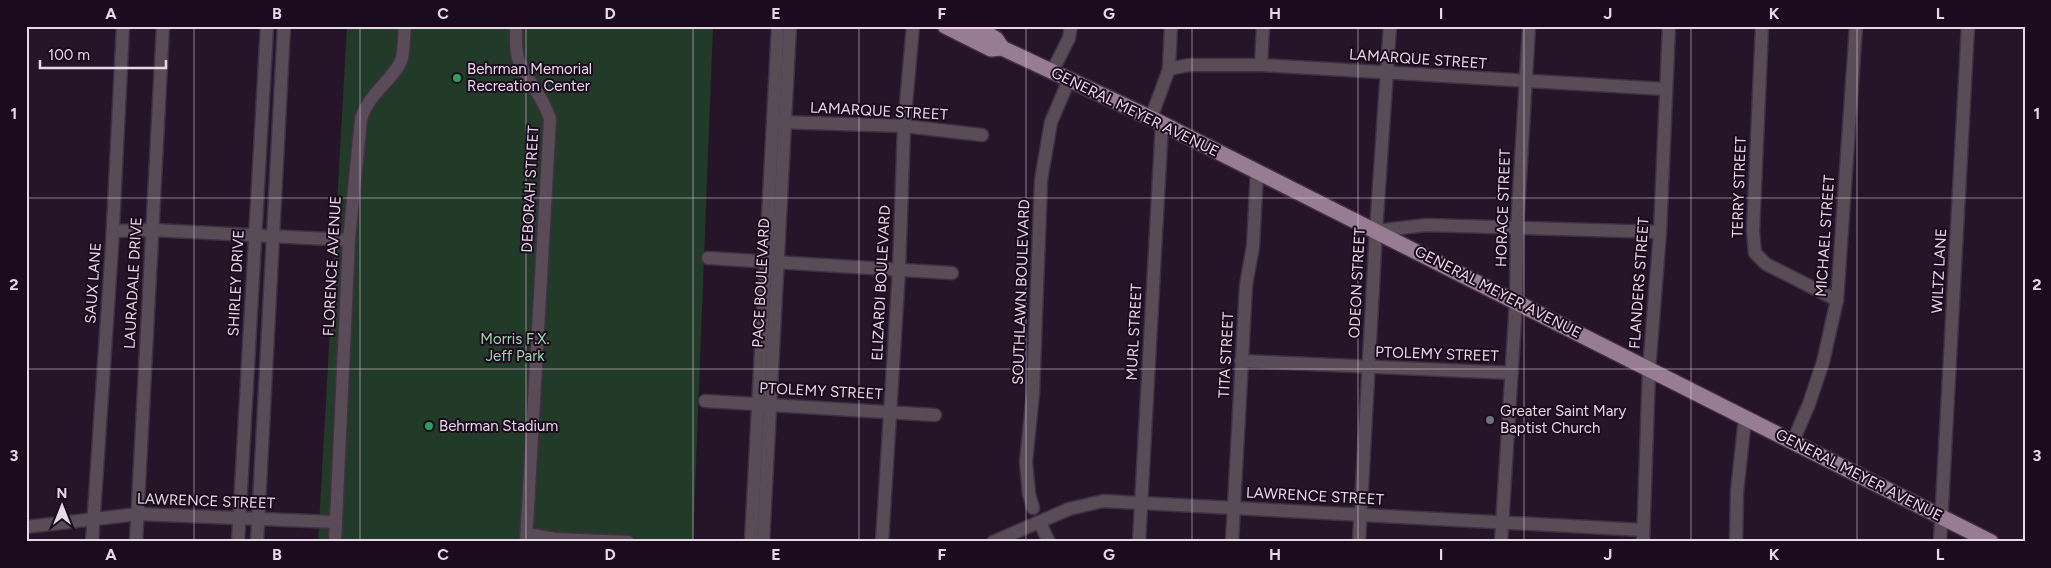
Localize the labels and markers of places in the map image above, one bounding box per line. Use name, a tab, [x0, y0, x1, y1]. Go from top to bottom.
place label: Behrman Memorial Recreation Center	[467, 60, 592, 95]
marker: Behrman Memorial Recreation Center	[451, 72, 463, 84]
place label: Greater Saint Mary Baptist Church	[1500, 402, 1626, 437]
marker: Greater Saint Mary Baptist Church	[1484, 414, 1496, 426]
place label: Behrman Stadium	[439, 417, 558, 435]
marker: Behrman Stadium	[423, 420, 435, 432]

